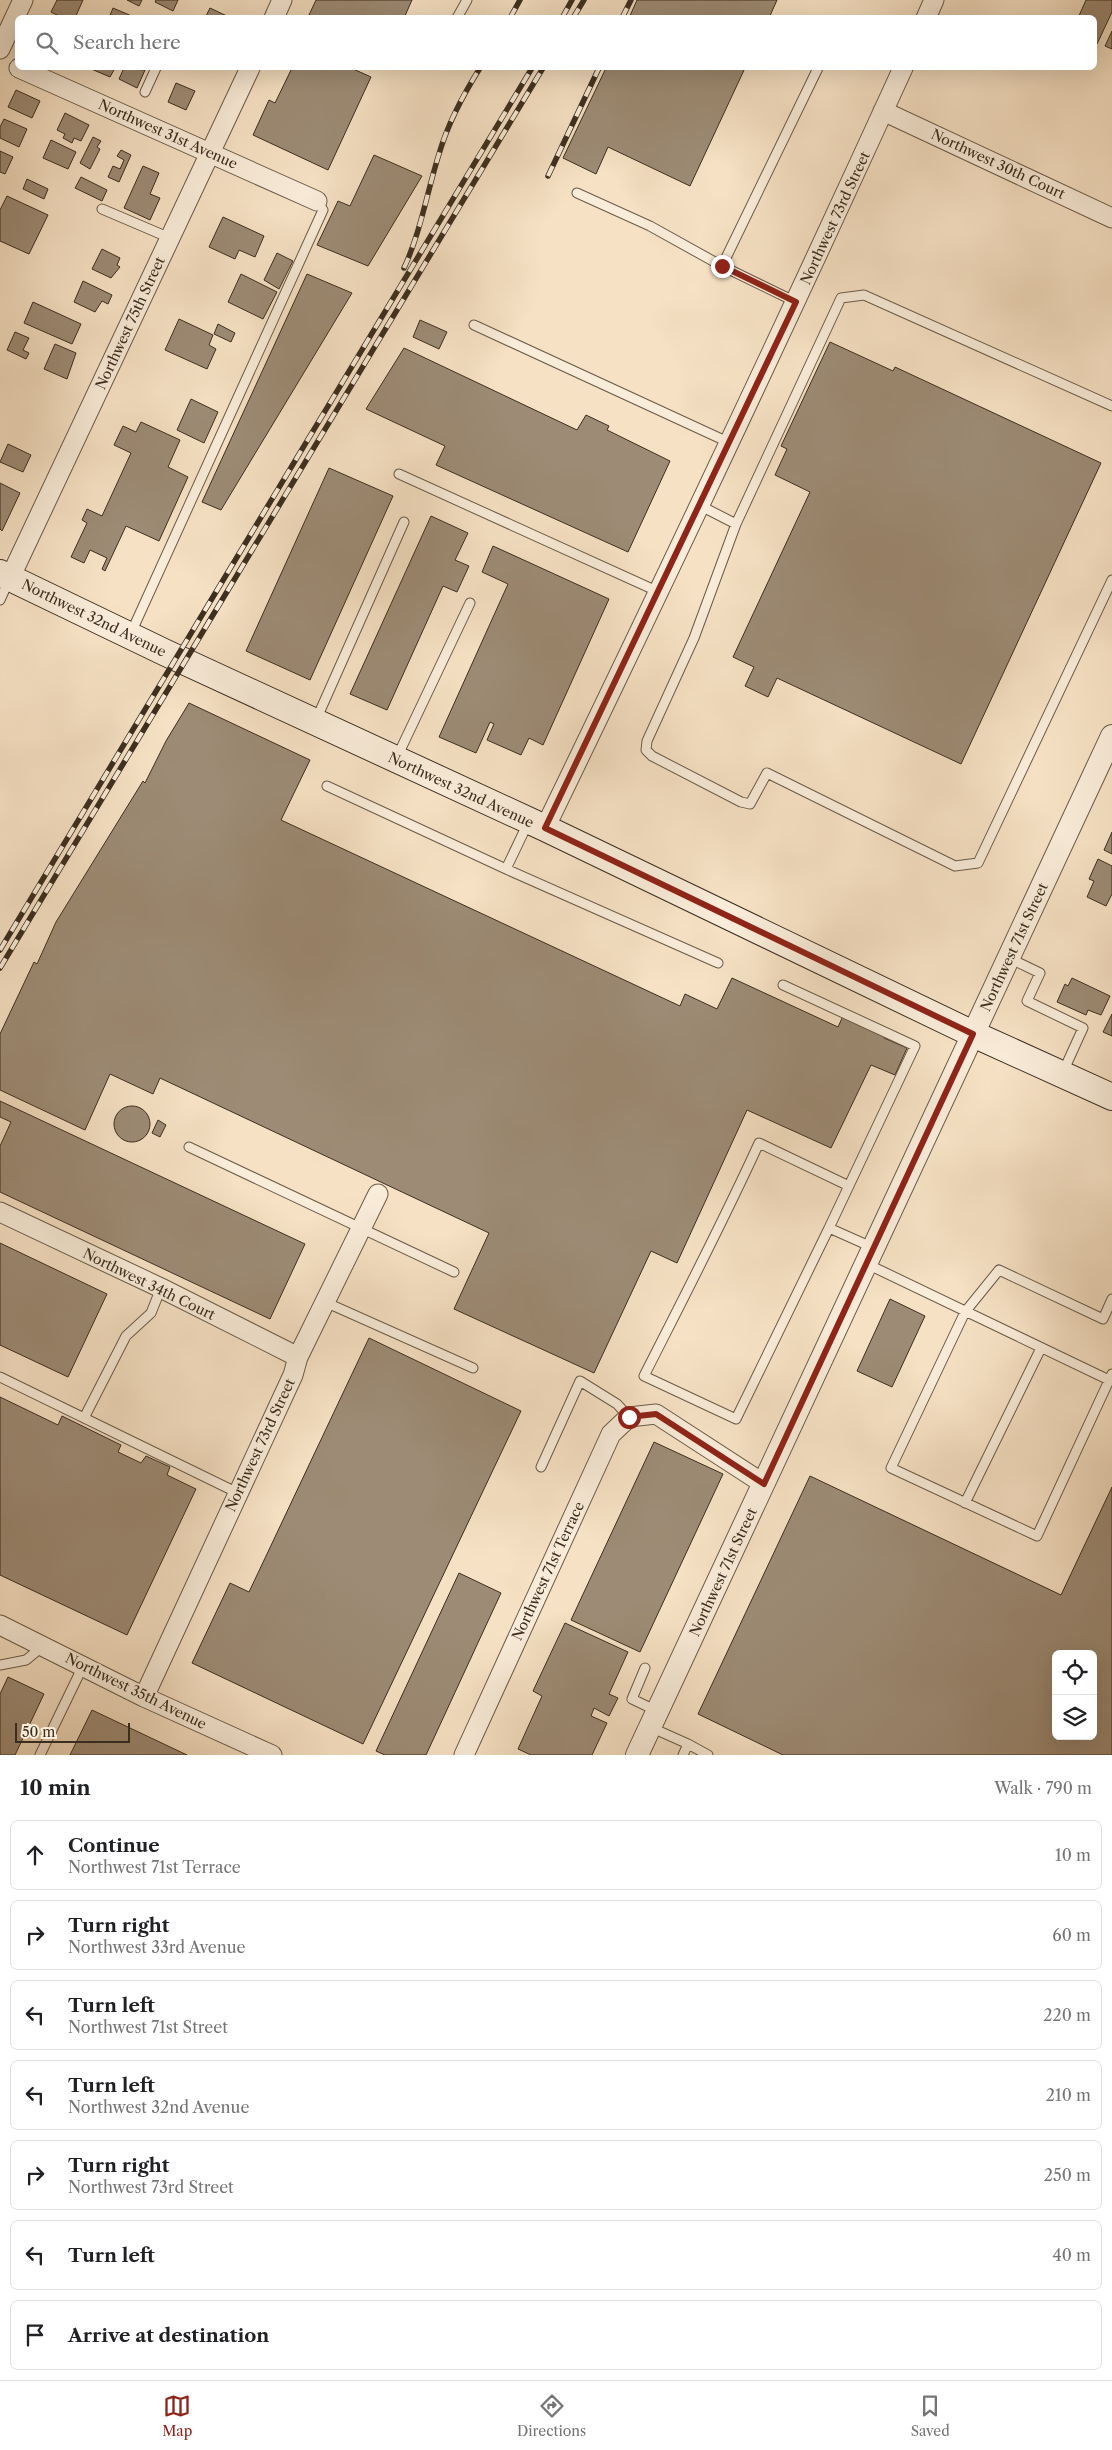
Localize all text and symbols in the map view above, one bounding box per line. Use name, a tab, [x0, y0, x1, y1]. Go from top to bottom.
search box	[15, 15, 1097, 70]
icon: search	[33, 29, 61, 57]
text: Search here	[73, 31, 181, 54]
street label: Northwest 31st Avenue	[96, 95, 240, 173]
street label: Northwest 30th Court	[928, 125, 1068, 203]
street label: Northwest 73rd Street	[796, 148, 874, 288]
street label: Northwest 75th Street	[91, 254, 169, 392]
route end	[711, 255, 734, 278]
street label: Northwest 32nd Avenue	[19, 575, 169, 661]
street label: Northwest 32nd Avenue	[385, 748, 537, 832]
street label: Northwest 71st Street	[976, 880, 1052, 1014]
street label: Northwest 34th Court	[80, 1244, 218, 1324]
street label: Northwest 73rd Street	[221, 1375, 299, 1515]
route start	[618, 1406, 641, 1429]
street label: Northwest 71st Terrace	[508, 1499, 588, 1643]
street label: Northwest 71st Street	[685, 1505, 761, 1639]
street label: Northwest 35th Avenue	[63, 1649, 210, 1733]
map controls	[1052, 1650, 1097, 1740]
button: locate	[1052, 1650, 1097, 1695]
button: layers	[1052, 1695, 1097, 1740]
scale bar	[15, 1720, 130, 1743]
text: 50 m	[22, 1723, 55, 1741]
text: 10 min	[20, 1775, 91, 1800]
text: Walk · 790 m	[994, 1778, 1092, 1798]
text: Continue	[68, 1834, 160, 1857]
icon: ahead	[21, 1841, 49, 1869]
text: 10 m	[1055, 1845, 1091, 1865]
text: Northwest 71st Terrace	[68, 1857, 241, 1877]
text: Turn right	[68, 1914, 169, 1937]
icon: right	[21, 1921, 49, 1949]
text: 60 m	[1052, 1925, 1091, 1945]
text: Northwest 33rd Avenue	[68, 1937, 246, 1957]
text: Turn left	[68, 1994, 155, 2017]
icon: left	[21, 2001, 49, 2029]
text: 220 m	[1043, 2005, 1091, 2025]
text: Northwest 71st Street	[68, 2017, 228, 2037]
text: Turn left	[68, 2074, 155, 2097]
icon: left	[21, 2081, 49, 2109]
text: 210 m	[1046, 2085, 1091, 2105]
text: Northwest 32nd Avenue	[68, 2097, 249, 2117]
text: Turn right	[68, 2154, 169, 2177]
icon: right	[21, 2161, 49, 2189]
text: 250 m	[1044, 2165, 1091, 2185]
text: Northwest 73rd Street	[68, 2177, 234, 2197]
icon: left	[21, 2241, 49, 2269]
text: Turn left	[68, 2244, 155, 2267]
text: 40 m	[1052, 2245, 1091, 2265]
icon: arrive	[21, 2321, 49, 2349]
text: Arrive at destination	[68, 2324, 269, 2347]
tab: Map	[162, 2392, 192, 2440]
tab: Directions	[517, 2392, 586, 2440]
tab: Saved	[911, 2392, 950, 2440]

